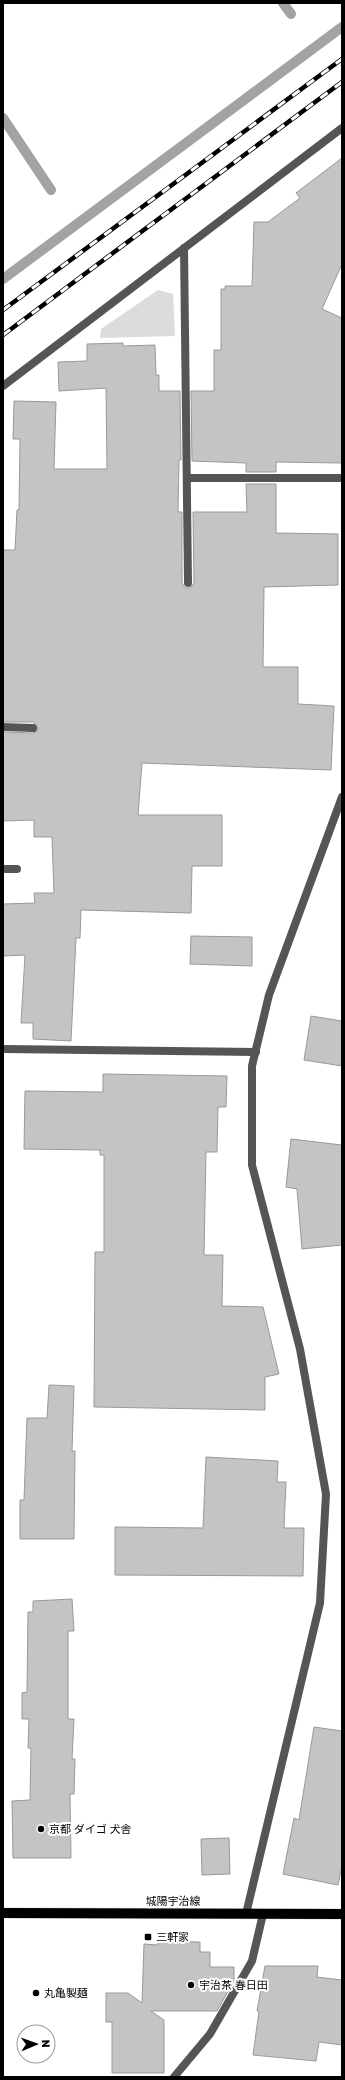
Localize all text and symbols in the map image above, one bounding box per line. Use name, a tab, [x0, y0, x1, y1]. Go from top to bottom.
place label: 京都 ダイゴ 犬舎	[49, 1823, 131, 1836]
marker: 京都 ダイゴ 犬舎	[36, 1824, 46, 1834]
street label: 城陽宇治線	[146, 1895, 201, 1908]
place label: 三軒家	[156, 1931, 189, 1944]
marker: 三軒家	[143, 1932, 153, 1942]
place label: 宇治茶 春日田	[199, 1979, 268, 1992]
marker: 宇治茶 春日田	[186, 1980, 196, 1990]
place label: 丸亀製麺	[44, 1987, 88, 2000]
marker: 丸亀製麺	[31, 1988, 41, 1998]
north arrow	[16, 2024, 56, 2064]
text: N	[39, 2039, 52, 2048]

